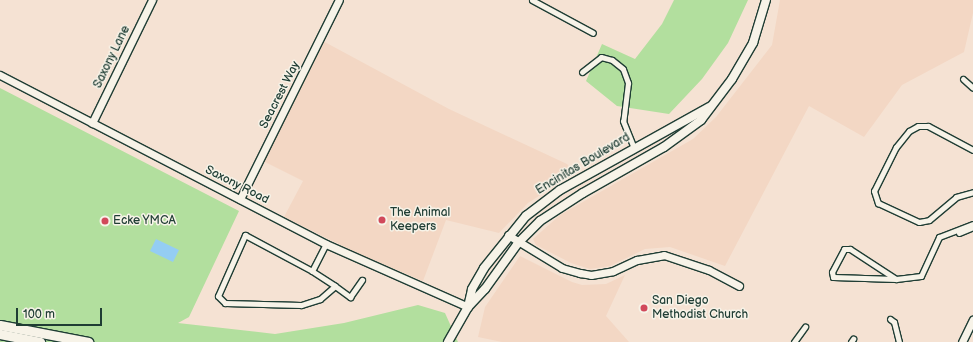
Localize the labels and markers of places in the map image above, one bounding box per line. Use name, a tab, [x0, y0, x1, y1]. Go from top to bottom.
place label: The Animal Keepers	[390, 206, 450, 234]
place label: Ecke YMCA	[113, 214, 177, 228]
marker: The Animal Keepers	[377, 215, 387, 225]
marker: Ecke YMCA	[100, 216, 110, 226]
place label: San Diego Methodist Church	[652, 294, 748, 322]
marker: San Diego Methodist Church	[639, 303, 649, 313]

